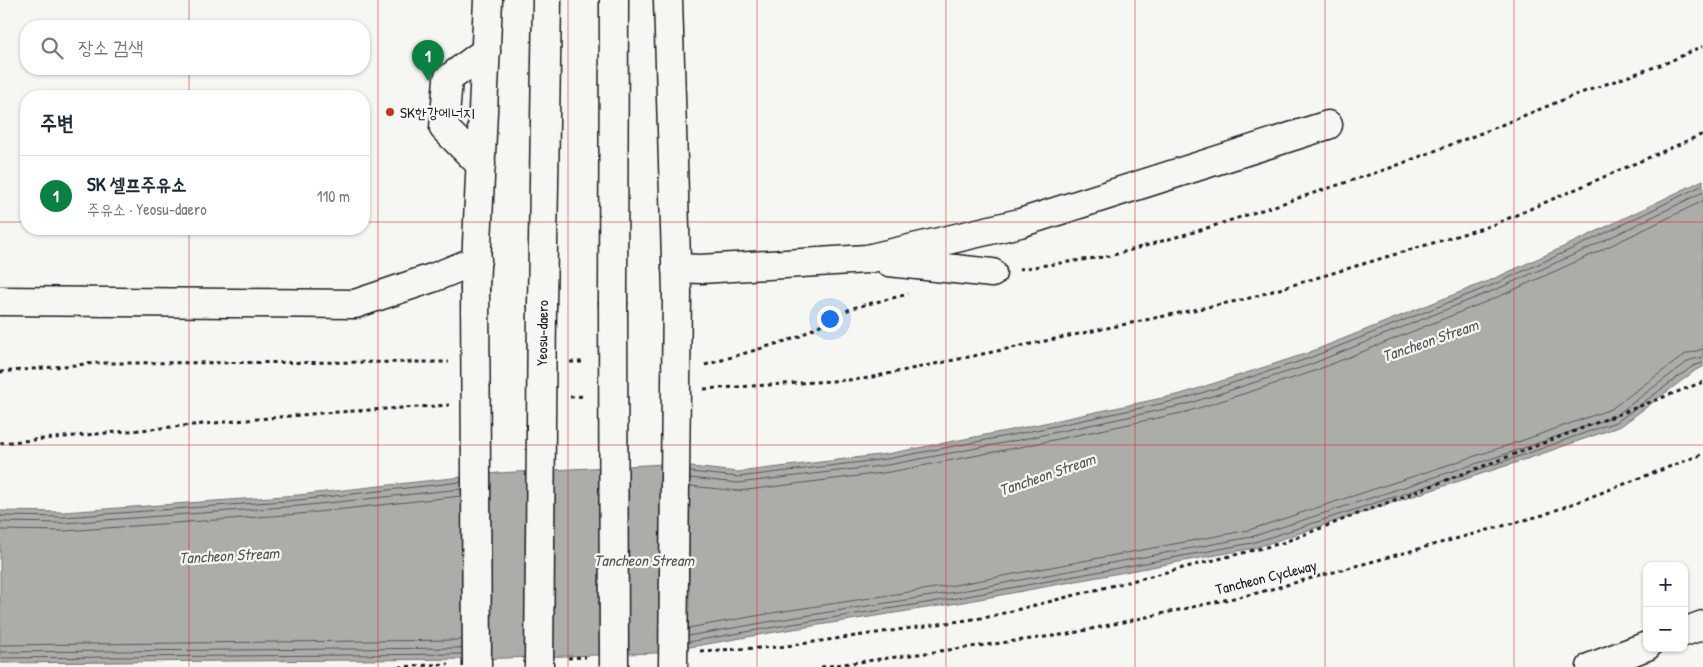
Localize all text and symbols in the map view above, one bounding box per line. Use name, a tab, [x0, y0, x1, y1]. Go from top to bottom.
search box	[20, 20, 370, 75]
icon: search	[38, 34, 66, 62]
text: 장소 검색	[78, 34, 144, 60]
pin: 1	[412, 40, 444, 81]
place label: SK한강에너지	[400, 102, 475, 123]
marker: SK한강에너지	[384, 106, 396, 118]
text: 주변	[40, 108, 74, 137]
text: SK 셀프주유소	[87, 171, 186, 197]
text: 1	[53, 185, 59, 207]
text: 110 m	[317, 185, 350, 207]
text: 주유소 · Yeosu-daero	[87, 198, 207, 220]
street label: Yeosu-daero	[531, 300, 553, 366]
your location	[817, 306, 843, 332]
water label: Tancheon Stream	[1379, 313, 1482, 367]
water label: Tancheon Stream	[996, 447, 1099, 501]
water label: Tancheon Stream	[178, 541, 281, 569]
water label: Tancheon Stream	[594, 549, 695, 571]
street label: Tancheon Cycleway	[1213, 554, 1319, 600]
map controls	[1643, 562, 1688, 652]
button: +	[1643, 562, 1688, 607]
button: −	[1643, 607, 1688, 652]

